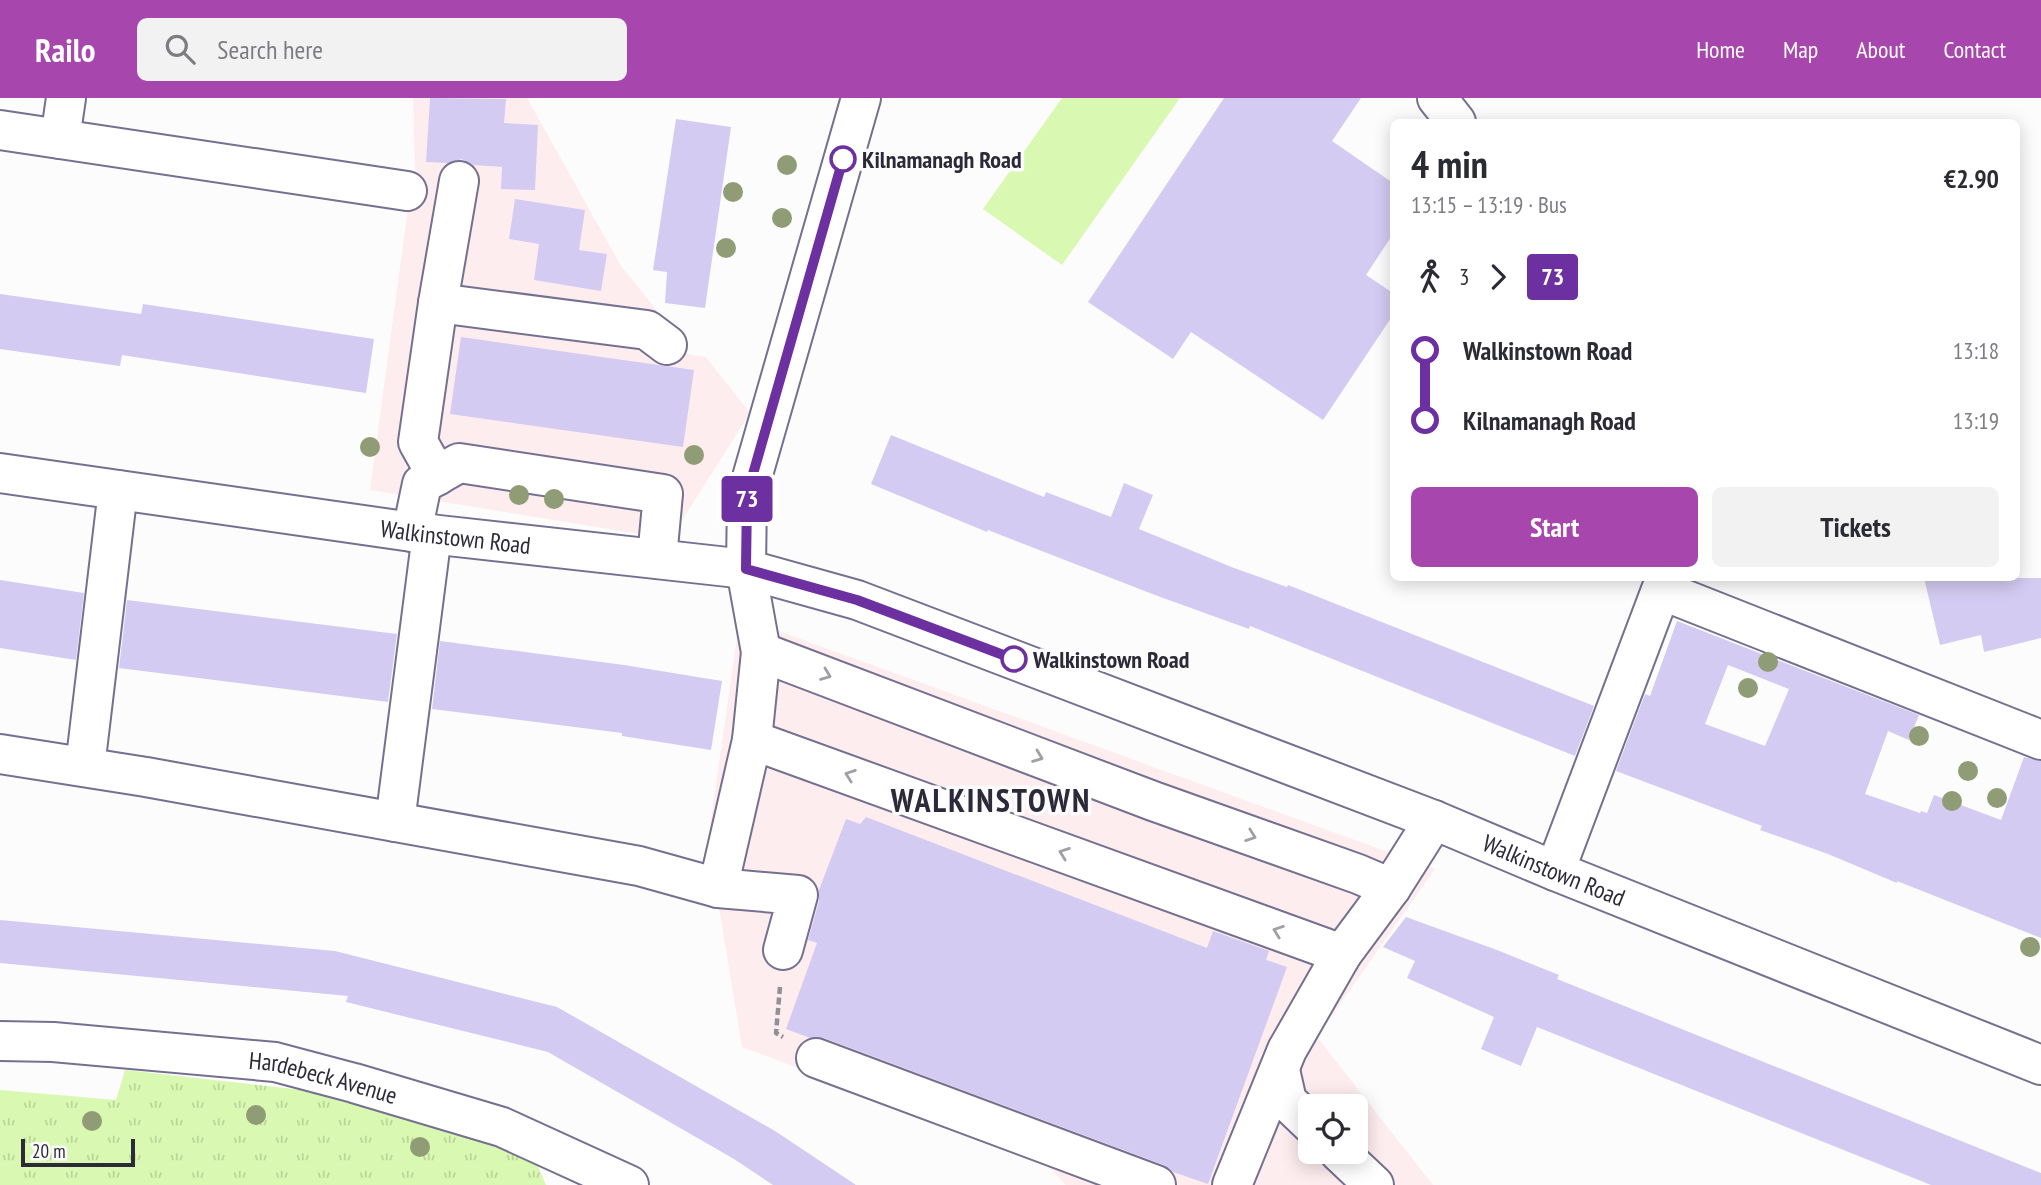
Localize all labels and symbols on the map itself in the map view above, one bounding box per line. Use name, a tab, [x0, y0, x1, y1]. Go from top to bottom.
place label: Kilnamanagh Road	[862, 144, 1022, 175]
marker: Kilnamanagh Road	[830, 146, 856, 172]
line badge: 73	[716, 476, 778, 522]
street label: Walkinstown Road	[378, 512, 532, 561]
place label: Walkinstown Road	[1032, 644, 1189, 675]
marker: Walkinstown Road	[1001, 646, 1027, 672]
one-way arrow	[819, 667, 831, 681]
one-way arrow	[1031, 748, 1043, 762]
one-way arrow	[845, 769, 857, 783]
district label: WALKINSTOWN	[890, 779, 1091, 821]
street label: Walkinstown Road	[1478, 827, 1630, 913]
one-way arrow	[1245, 828, 1257, 842]
one-way arrow	[1058, 847, 1070, 861]
one-way arrow	[1272, 925, 1284, 939]
street label: Hardebeck Avenue	[248, 1044, 401, 1110]
scale bar	[21, 1136, 135, 1168]

